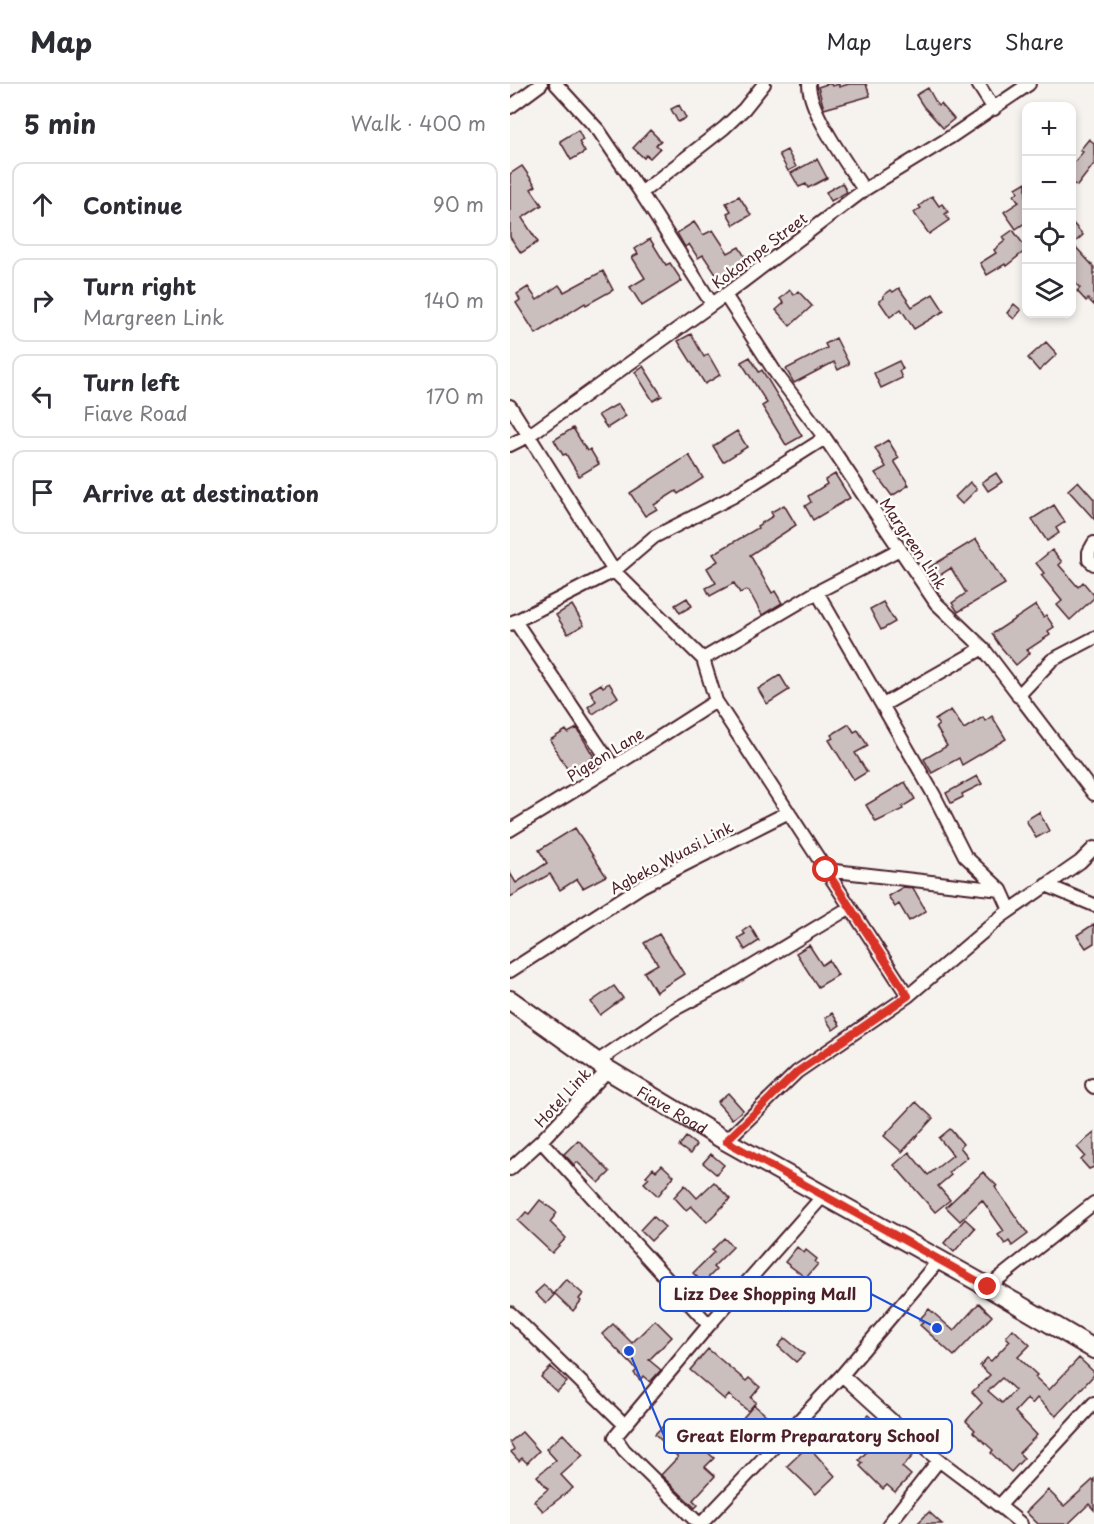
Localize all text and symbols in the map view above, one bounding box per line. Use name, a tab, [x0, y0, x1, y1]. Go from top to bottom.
text: Map	[30, 20, 92, 63]
text: Map	[827, 25, 871, 57]
text: Layers	[904, 25, 972, 57]
text: Share	[1005, 25, 1064, 57]
map controls	[1022, 102, 1076, 318]
button: +	[1022, 102, 1076, 156]
text: 5 min	[24, 104, 96, 143]
text: Walk · 400 m	[351, 108, 486, 138]
button: −	[1022, 156, 1076, 210]
icon: ahead	[26, 188, 59, 221]
text: Continue	[83, 188, 182, 221]
text: 90 m	[433, 189, 484, 219]
street label: Kokompe Street	[706, 206, 812, 294]
button: locate	[1022, 210, 1076, 264]
button: layers	[1022, 264, 1076, 318]
text: Turn right	[83, 269, 196, 302]
icon: right	[26, 284, 59, 317]
text: 140 m	[424, 285, 484, 315]
text: Margreen Link	[83, 302, 224, 332]
text: Turn left	[83, 365, 180, 398]
icon: left	[26, 380, 59, 413]
text: 170 m	[426, 381, 484, 411]
text: Fiave Road	[83, 398, 188, 428]
icon: arrive	[26, 476, 59, 509]
text: Arrive at destination	[83, 476, 319, 509]
street label: Margreen Link	[875, 493, 953, 593]
street label: Pigeon Lane	[562, 721, 648, 787]
street label: Agbeko Wuasi Link	[605, 815, 737, 899]
route start	[812, 856, 838, 882]
street label: Hotel Link	[528, 1062, 596, 1132]
street label: Fiave Road	[633, 1079, 712, 1139]
route end	[974, 1273, 1000, 1299]
callout: Lizz Dee Shopping Mall	[660, 1277, 871, 1311]
text: Lizz Dee Shopping Mall	[674, 1281, 856, 1305]
callout: Great Elorm Preparatory School	[664, 1419, 952, 1453]
text: Great Elorm Preparatory School	[676, 1423, 940, 1447]

